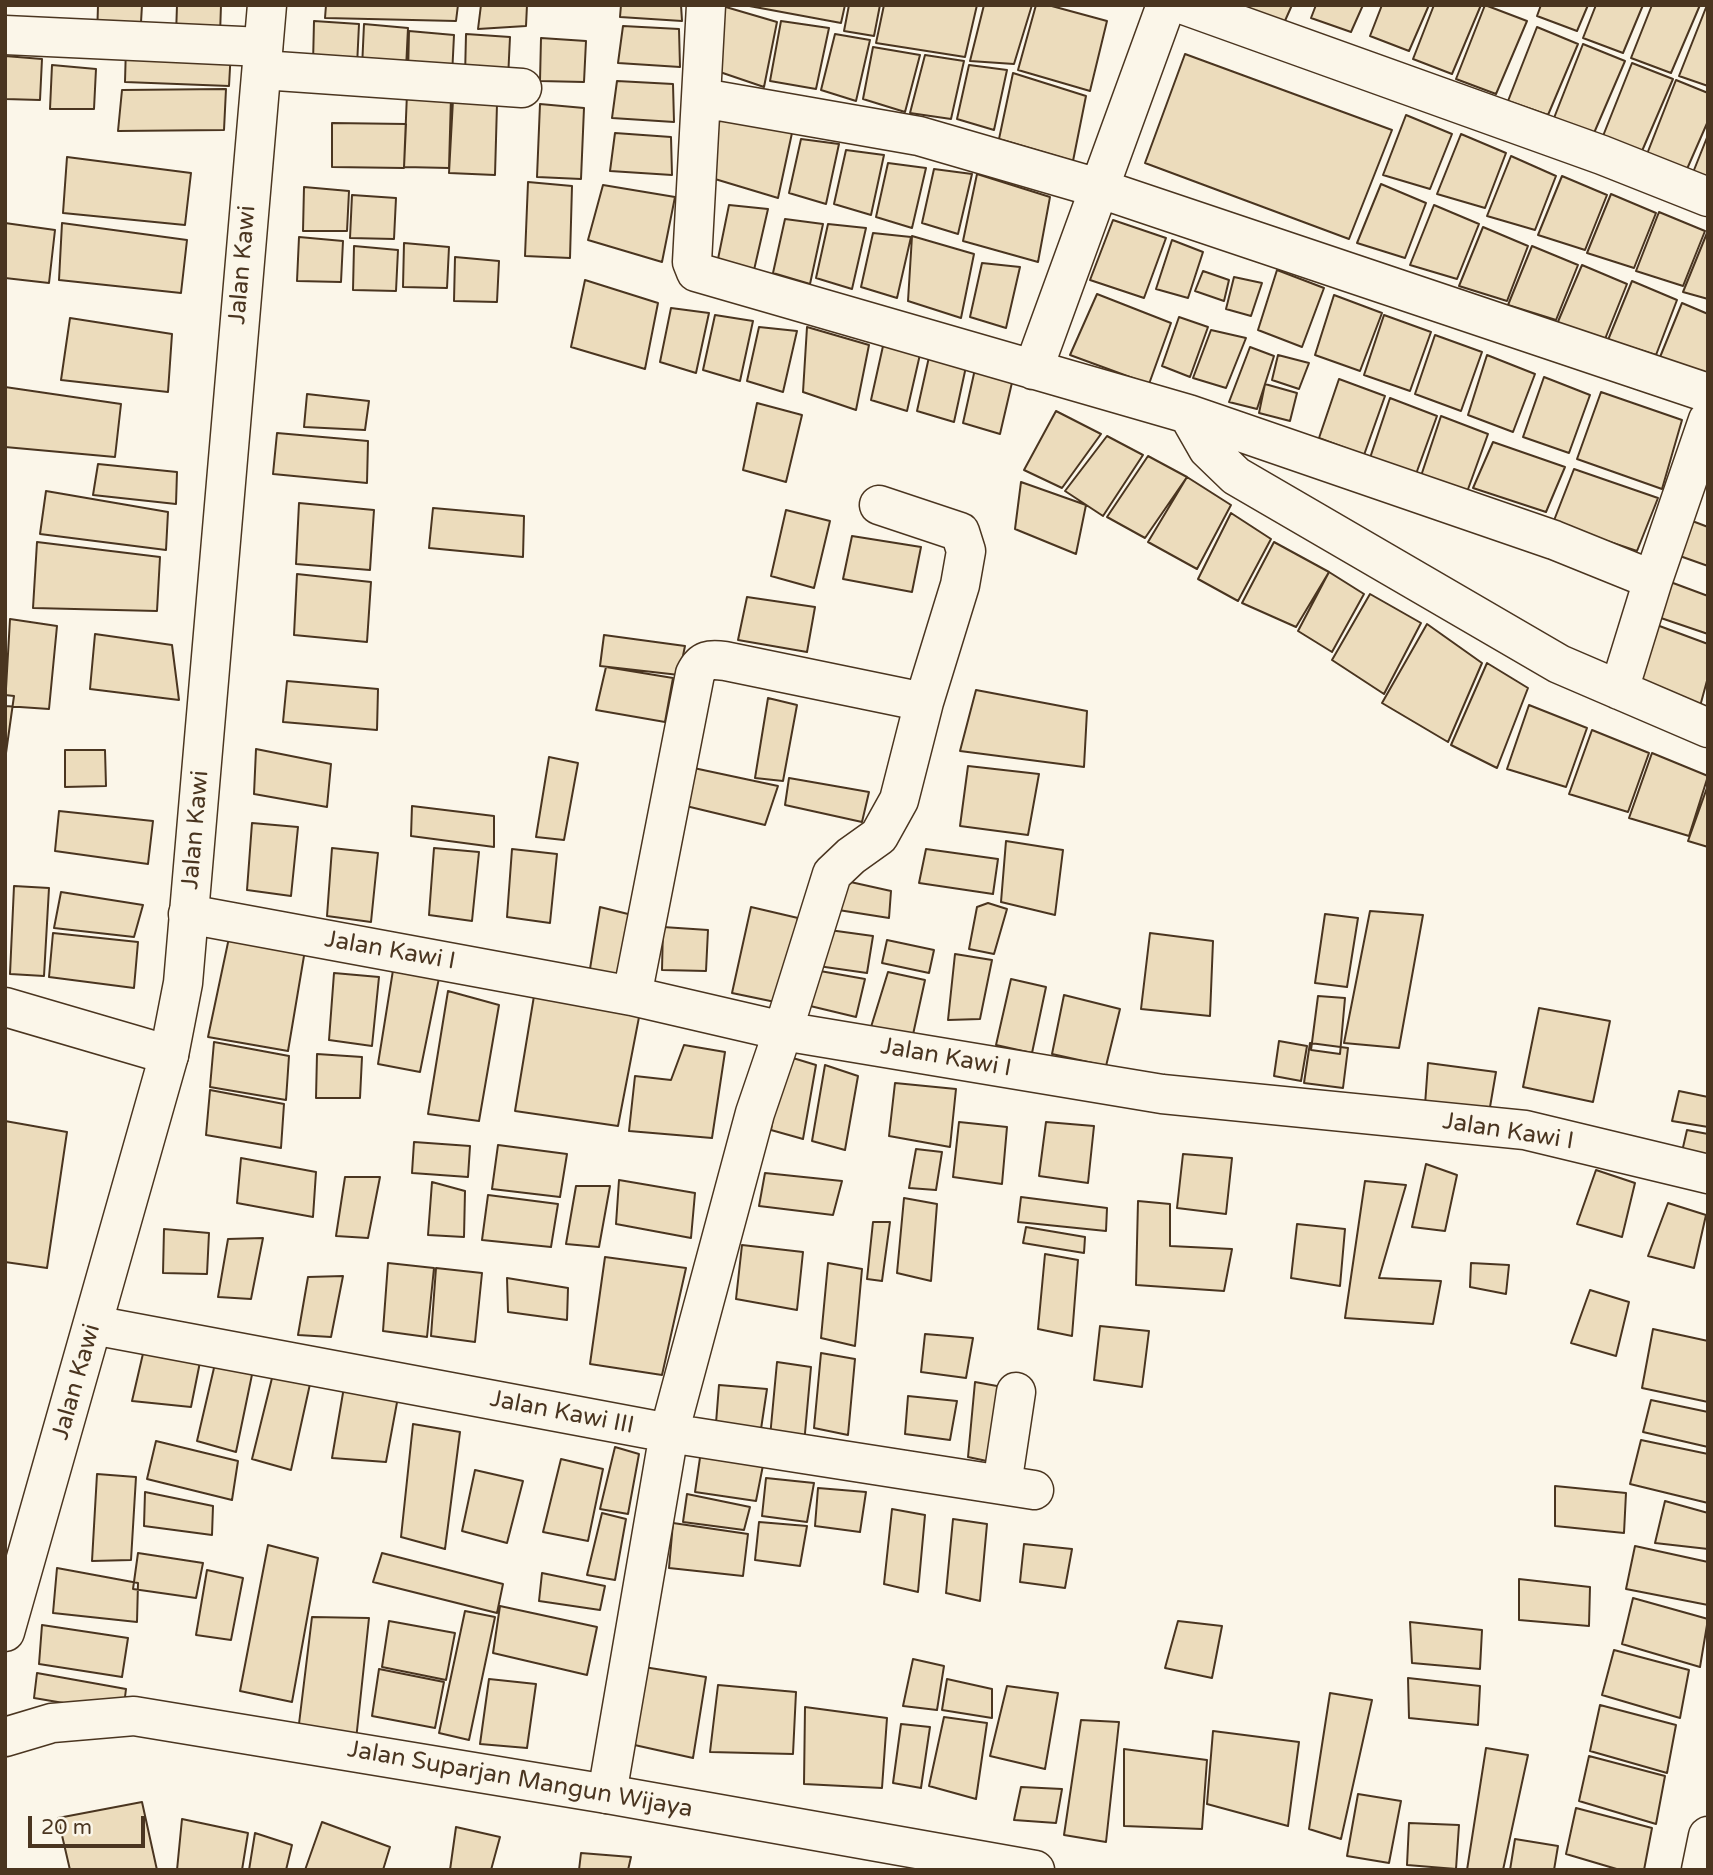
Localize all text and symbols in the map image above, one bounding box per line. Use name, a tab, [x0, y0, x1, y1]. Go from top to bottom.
street label: Jalan Kawi	[223, 204, 263, 326]
street label: Jalan Kawi	[176, 769, 216, 891]
street label: Jalan Kawi I	[322, 925, 458, 977]
street label: Jalan Kawi I	[878, 1032, 1014, 1084]
street label: Jalan Kawi I	[1440, 1107, 1576, 1157]
street label: Jalan Kawi	[47, 1321, 107, 1443]
street label: Jalan Kawi III	[488, 1385, 636, 1441]
street label: Jalan Suparjan Mangun Wijaya	[345, 1735, 695, 1825]
scale bar	[32, 1801, 149, 1845]
text: 20 m	[41, 1815, 92, 1840]

